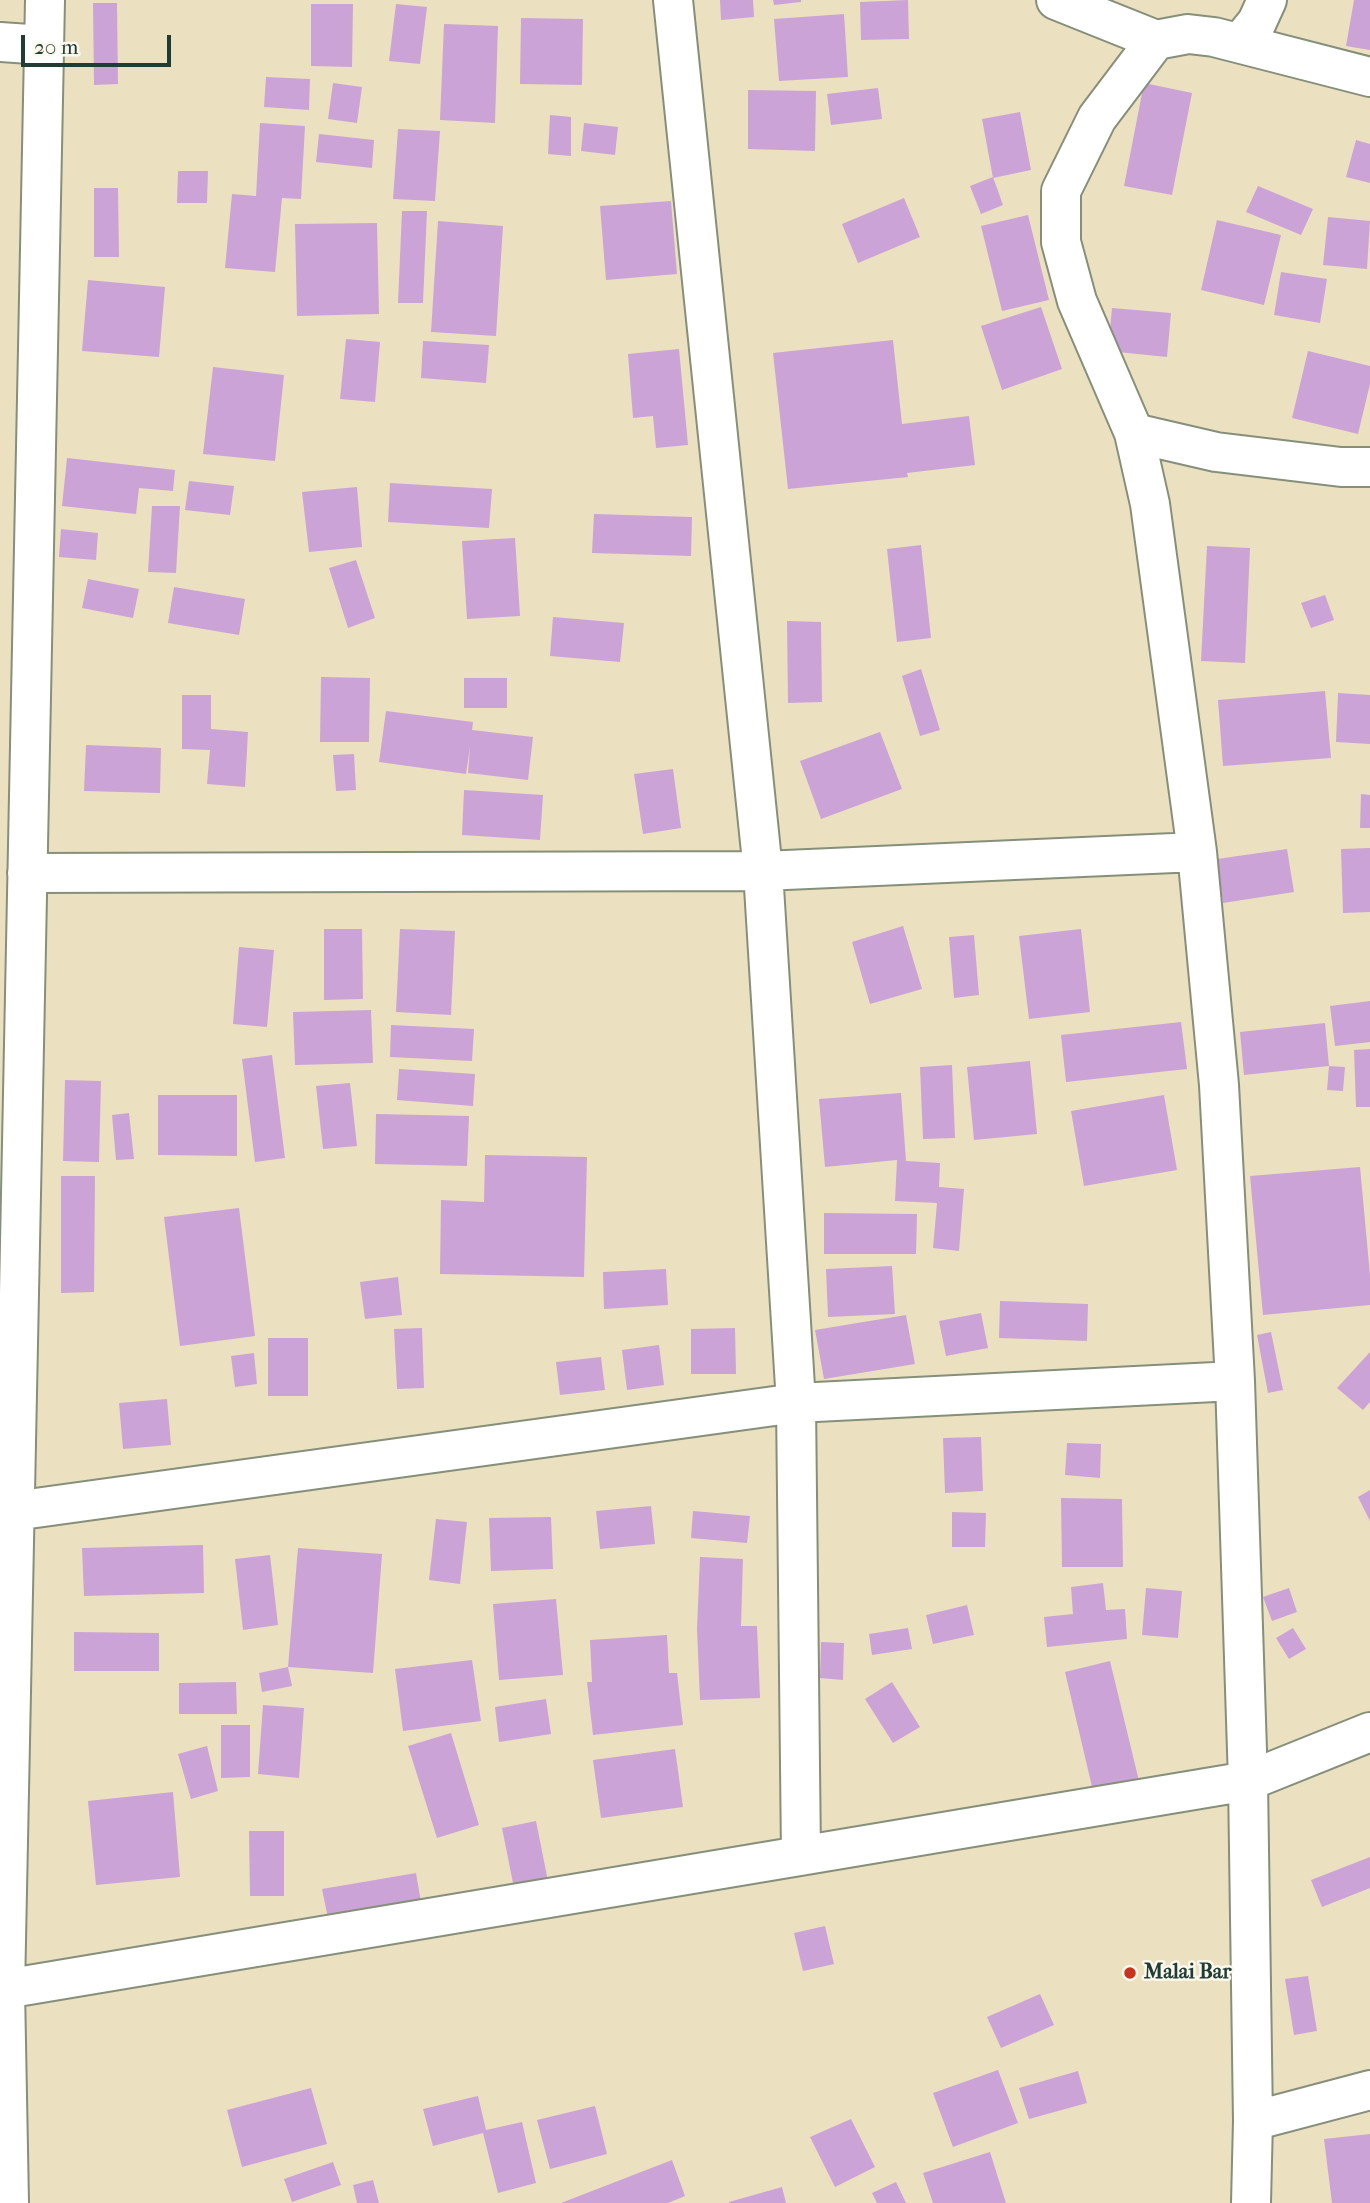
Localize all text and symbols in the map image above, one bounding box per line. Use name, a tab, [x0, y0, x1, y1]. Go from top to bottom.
scale bar	[24, 21, 175, 65]
text: 20 m	[34, 35, 78, 59]
place label: Malai Bar	[1144, 1960, 1231, 1986]
marker: Malai Bar	[1122, 1965, 1138, 1981]

